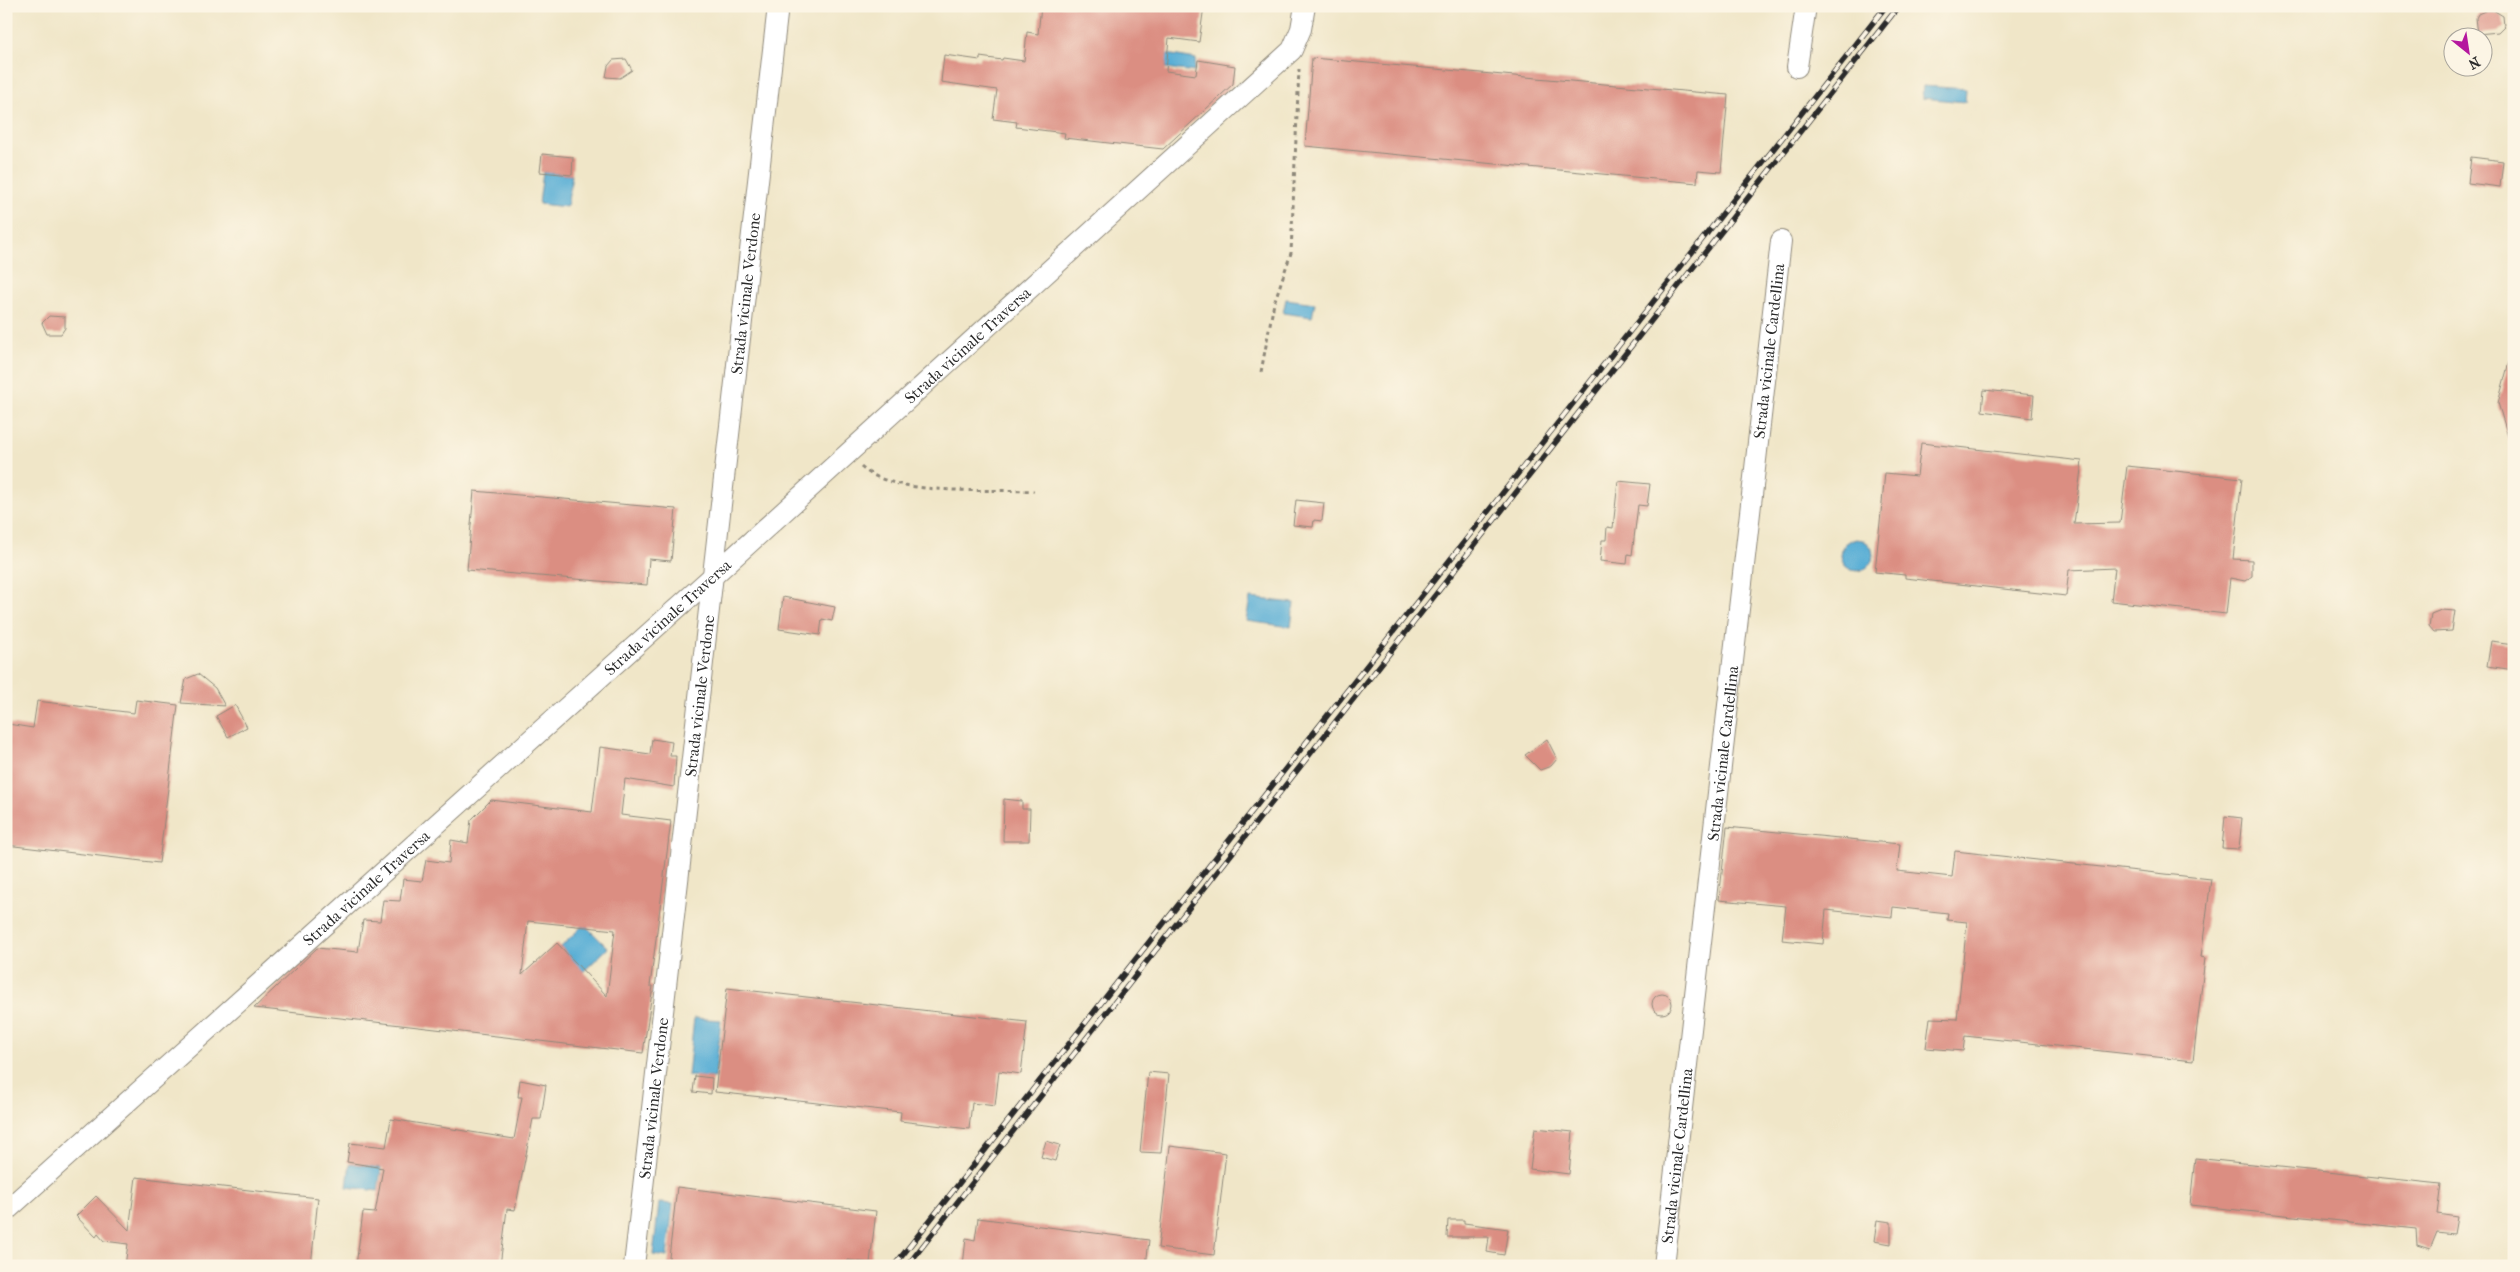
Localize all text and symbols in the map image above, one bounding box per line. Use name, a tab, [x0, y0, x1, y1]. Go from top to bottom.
north arrow	[2442, 28, 2492, 78]
text: N	[2465, 53, 2483, 73]
street label: Strada vicinale Verdone	[727, 211, 764, 375]
street label: Strada vicinale Cardellina	[1750, 262, 1788, 440]
street label: Strada vicinale Traversa	[901, 283, 1035, 407]
street label: Strada vicinale Traversa	[600, 555, 735, 679]
street label: Strada vicinale Verdone	[681, 614, 718, 778]
street label: Strada vicinale Cardellina	[1704, 664, 1743, 842]
street label: Strada vicinale Traversa	[299, 826, 434, 950]
street label: Strada vicinale Verdone	[635, 1016, 672, 1180]
street label: Strada vicinale Cardellina	[1658, 1067, 1697, 1244]

